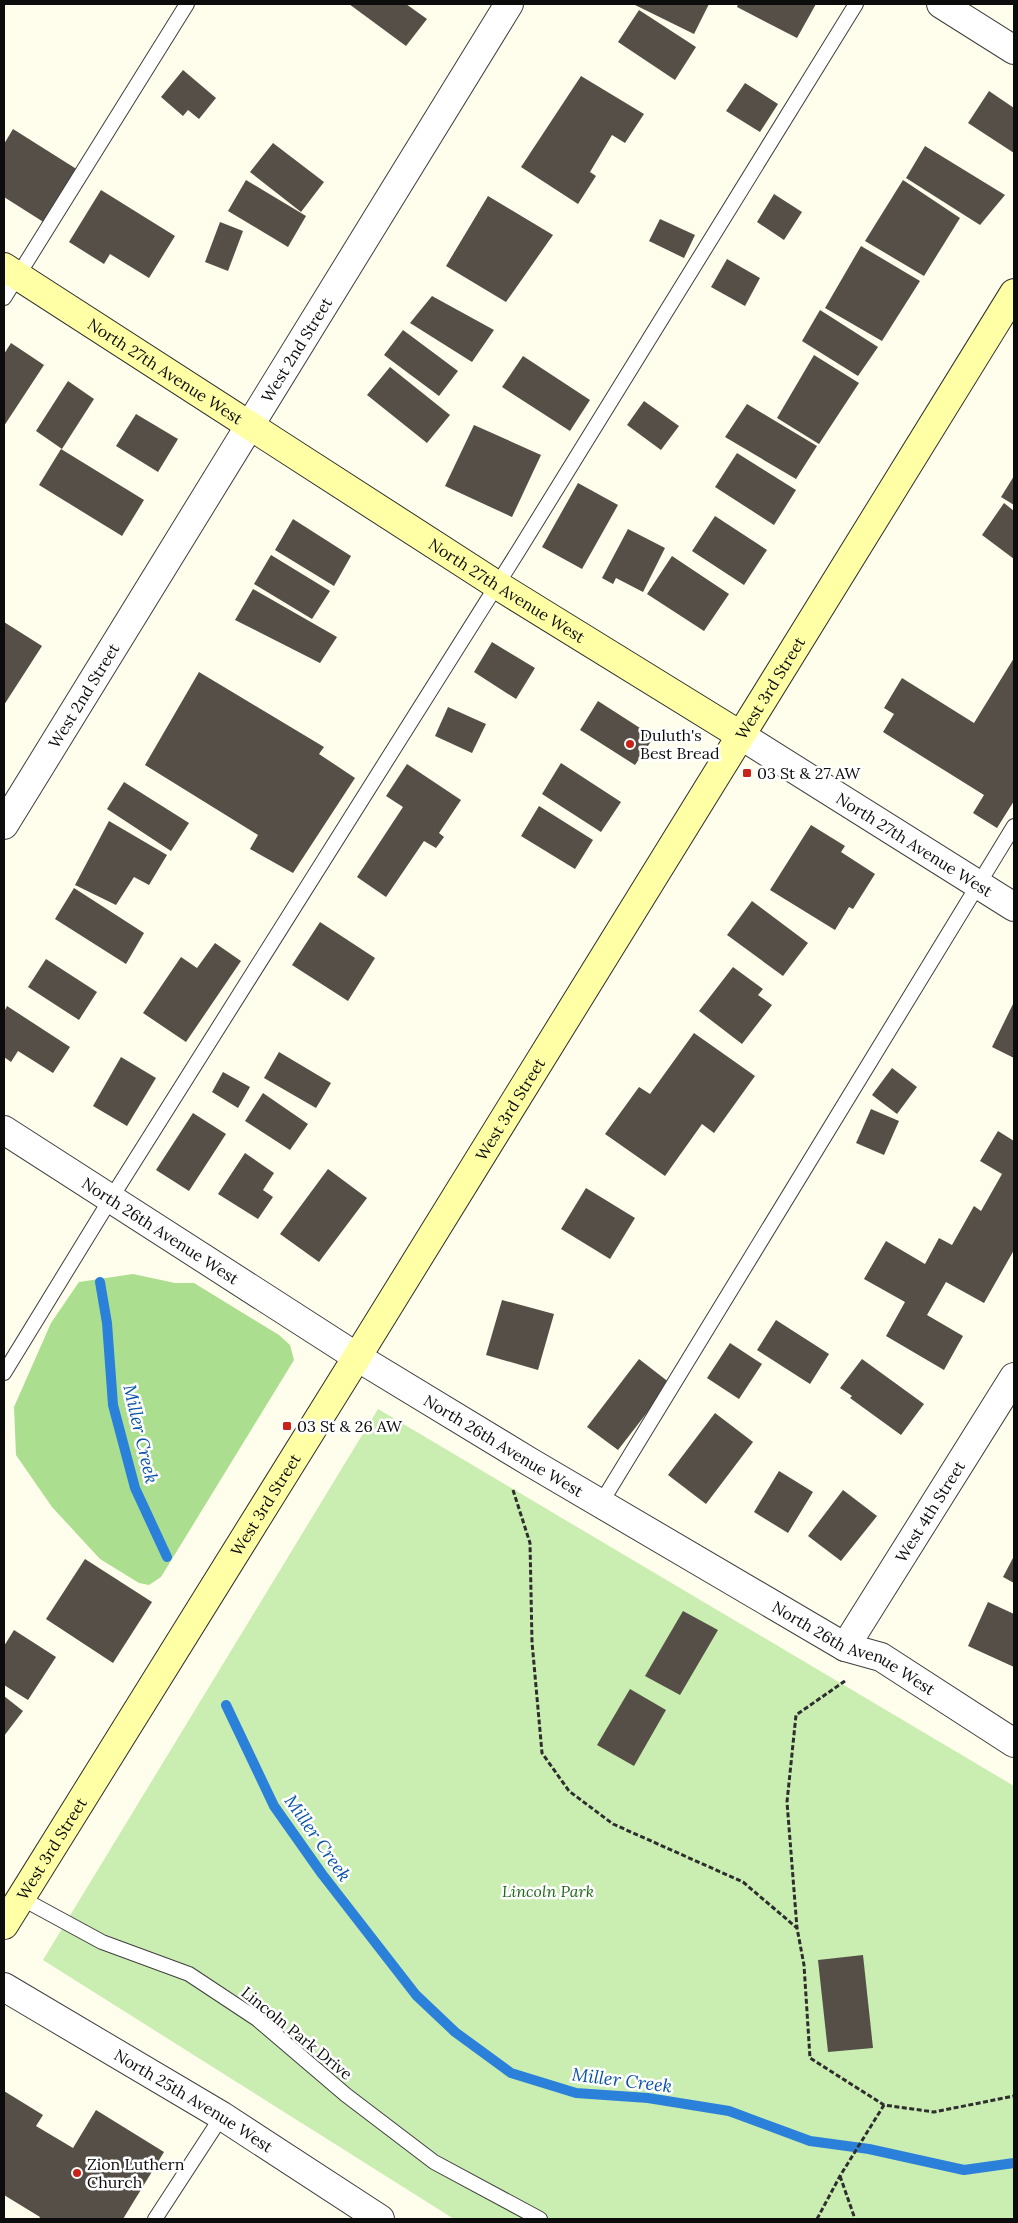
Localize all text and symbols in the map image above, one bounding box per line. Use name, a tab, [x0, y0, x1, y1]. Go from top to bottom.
street label: West 2nd Street	[257, 293, 337, 406]
street label: North 27th Avenue West	[84, 314, 247, 429]
street label: North 27th Avenue West	[425, 534, 589, 647]
street label: West 3rd Street	[731, 632, 810, 743]
street label: West 2nd Street	[44, 639, 124, 752]
place label: Duluth's Best Bread	[640, 725, 720, 763]
marker: Duluth's Best Bread	[624, 738, 636, 750]
place label: 03 St & 27 AW	[757, 763, 861, 783]
marker: 03 St & 27 AW	[741, 767, 753, 779]
street label: North 27th Avenue West	[833, 788, 997, 901]
street label: West 3rd Street	[471, 1054, 550, 1164]
street label: North 26th Avenue West	[78, 1173, 243, 1289]
water label: Miller Creek	[118, 1382, 164, 1486]
street label: North 26th Avenue West	[420, 1390, 588, 1502]
place label: 03 St & 26 AW	[297, 1416, 403, 1436]
marker: 03 St & 26 AW	[281, 1420, 293, 1432]
street label: West 3rd Street	[226, 1449, 305, 1559]
street label: West 4th Street	[891, 1456, 970, 1566]
street label: North 26th Avenue West	[769, 1597, 940, 1700]
water label: Miller Creek	[280, 1790, 356, 1886]
street label: West 3rd Street	[12, 1793, 91, 1903]
park label: Lincoln Park	[502, 1881, 594, 1901]
street label: Lincoln Park Drive	[237, 1982, 357, 2084]
street label: North 25th Avenue West	[111, 2045, 277, 2157]
water label: Miller Creek	[571, 2062, 673, 2098]
place label: Zion Luthern Church	[87, 2154, 185, 2192]
marker: Zion Luthern Church	[71, 2167, 83, 2179]

